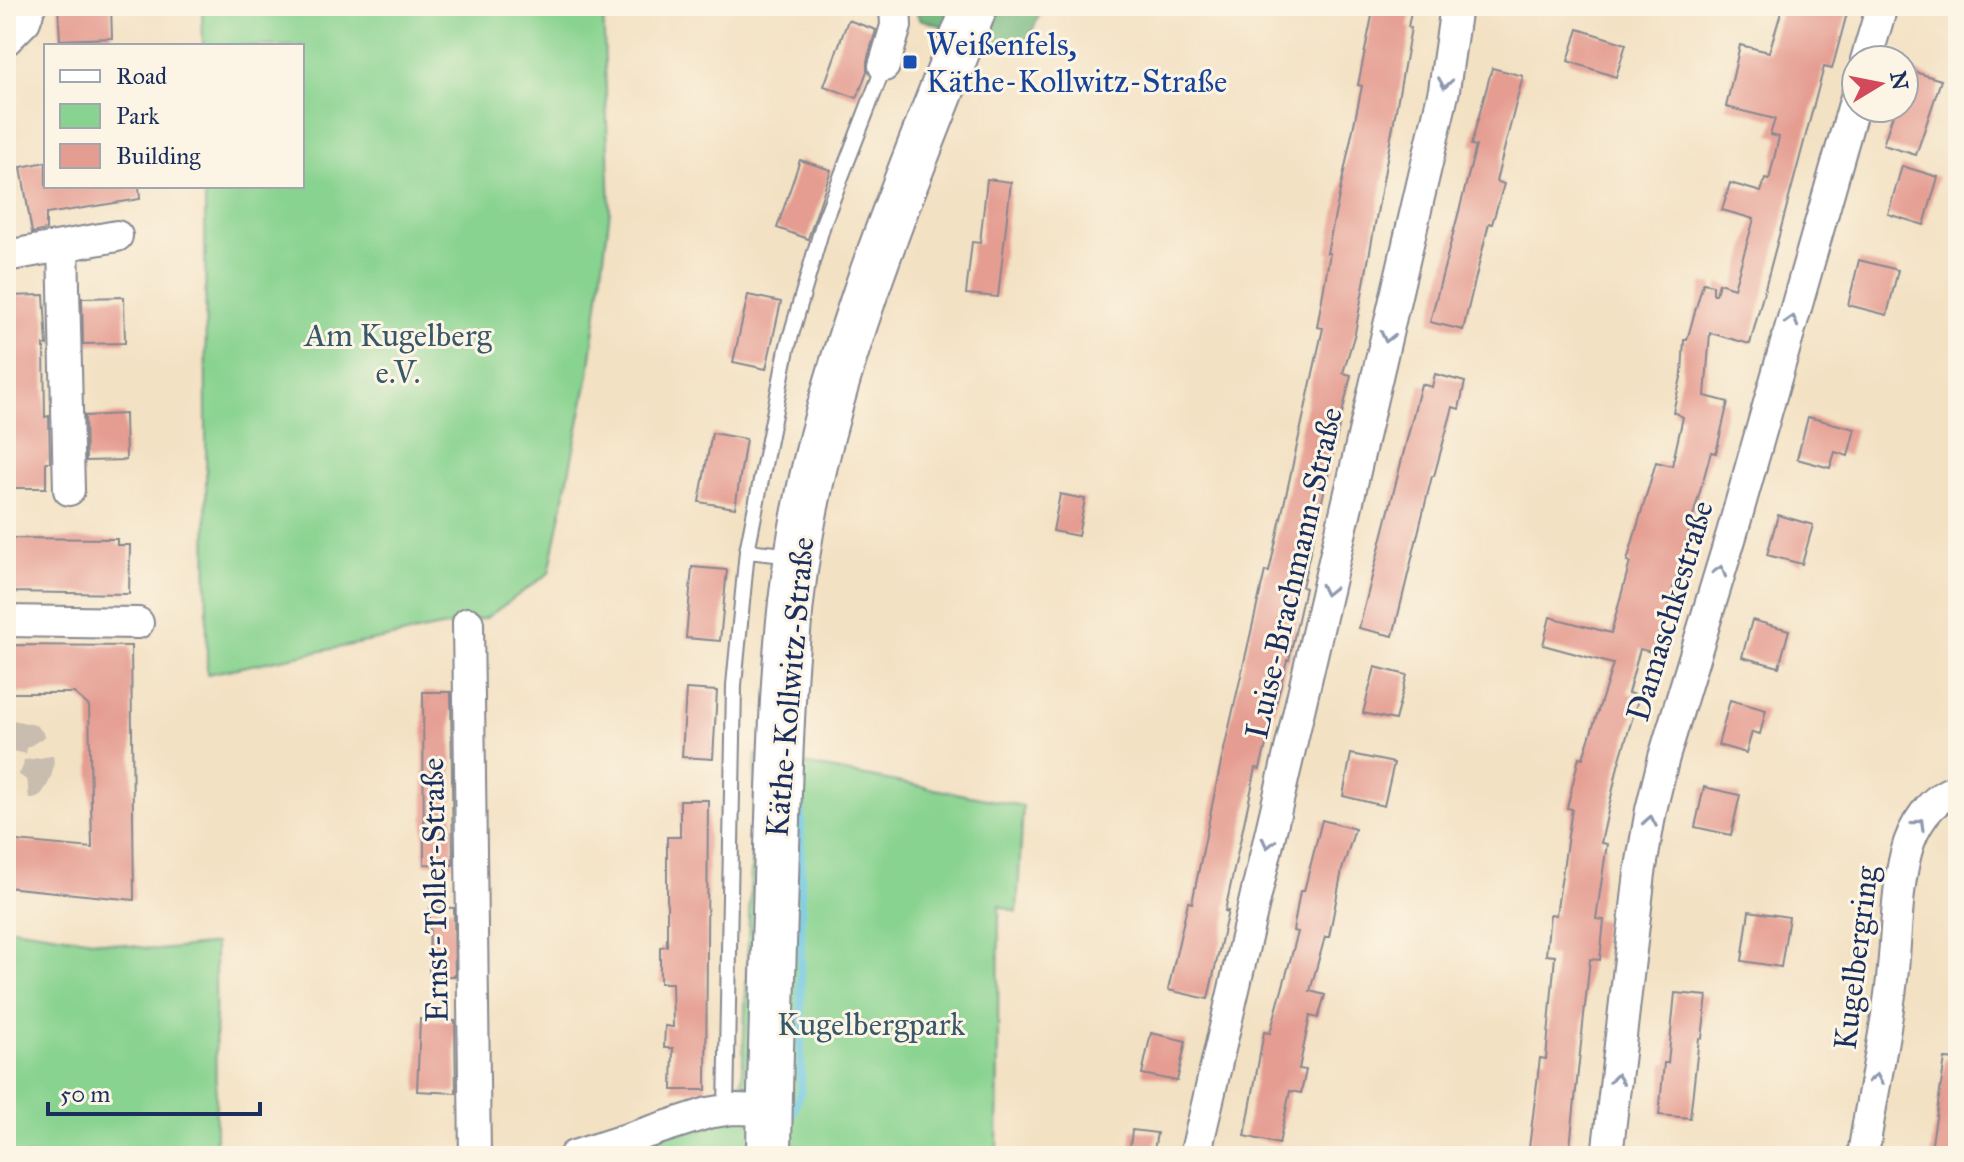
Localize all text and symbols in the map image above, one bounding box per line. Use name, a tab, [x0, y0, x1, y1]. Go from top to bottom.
place label: Weißenfels, Käthe-Kollwitz-Straße	[926, 25, 1227, 101]
legend	[44, 44, 304, 188]
north arrow	[1840, 44, 1920, 124]
marker: Weißenfels, Käthe-Kollwitz-Straße	[901, 53, 919, 71]
text: Road	[116, 61, 167, 91]
text: N	[1884, 69, 1914, 92]
one-way arrow	[1437, 76, 1454, 90]
text: Park	[116, 101, 160, 131]
text: Building	[116, 141, 201, 171]
one-way arrow	[1783, 314, 1800, 328]
park label: Am Kugelberg e.V.	[302, 316, 493, 392]
one-way arrow	[1379, 329, 1396, 343]
street label: Luise-Brachmann-Straße	[1237, 404, 1351, 742]
street label: Damaschkestraße	[1618, 496, 1722, 726]
street label: Käthe-Kollwitz-Straße	[757, 535, 823, 839]
one-way arrow	[1711, 564, 1727, 578]
one-way arrow	[1320, 582, 1337, 596]
street label: Ernst-Toller-Straße	[413, 757, 457, 1023]
one-way arrow	[1640, 814, 1657, 828]
one-way arrow	[1910, 819, 1925, 833]
one-way arrow	[1260, 835, 1277, 849]
street label: Kugelbergring	[1825, 863, 1887, 1052]
park label: Kugelbergpark	[777, 1005, 965, 1044]
scale bar	[48, 1066, 260, 1116]
one-way arrow	[1608, 1072, 1625, 1086]
one-way arrow	[1866, 1072, 1883, 1086]
text: 50 m	[60, 1079, 110, 1109]

